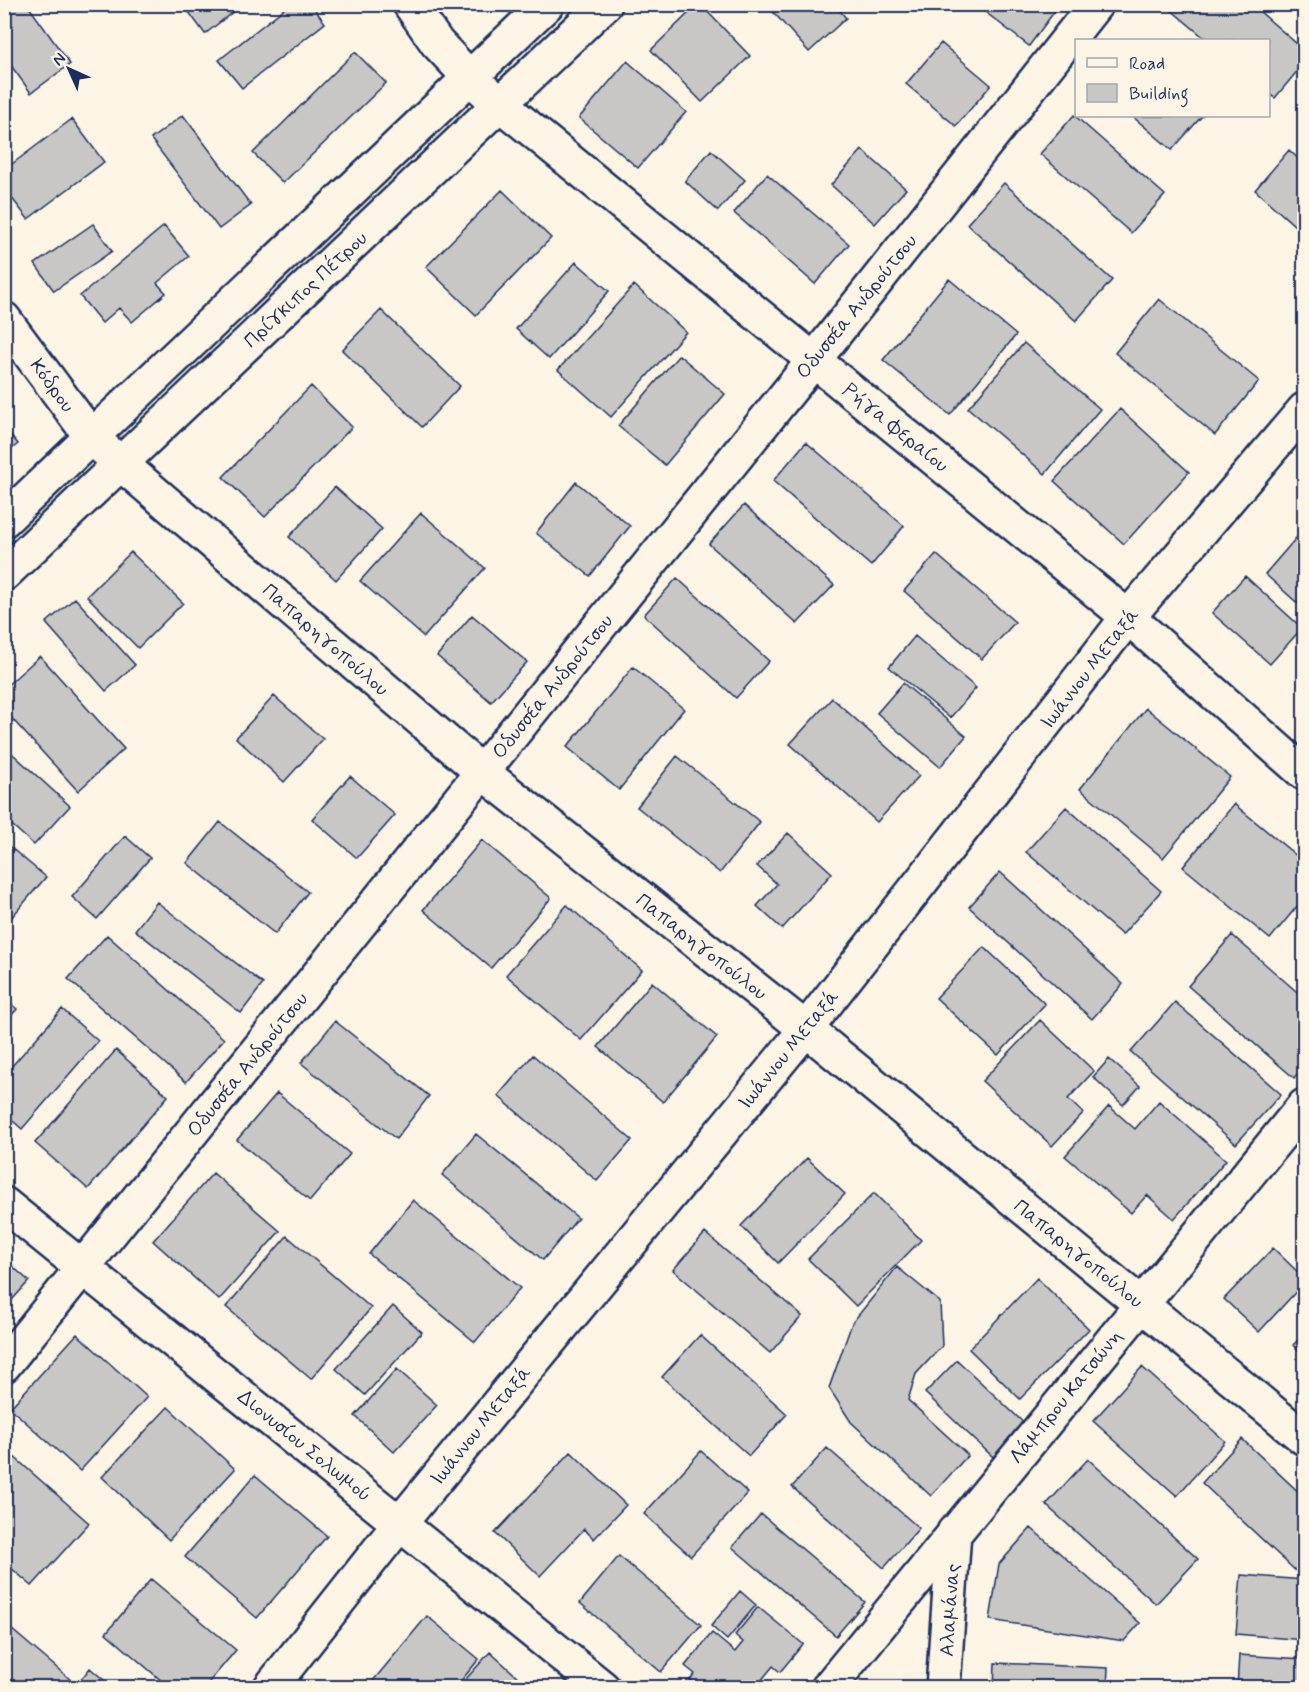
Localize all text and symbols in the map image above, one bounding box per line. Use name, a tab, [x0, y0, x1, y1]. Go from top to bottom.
north arrow	[39, 39, 99, 99]
legend	[1075, 39, 1270, 117]
text: N	[48, 48, 71, 71]
text: Road	[1129, 52, 1165, 76]
text: Building	[1129, 82, 1189, 108]
street label: Πρίγκιπος Πέτρου	[238, 226, 374, 355]
street label: Οδυσσέα Ανδρούτσου	[790, 229, 924, 385]
street label: Κόδρου	[23, 353, 80, 418]
street label: Ρήγα Φεραίου	[836, 377, 954, 479]
street label: Παπαρηγοπούλου	[256, 578, 394, 703]
street label: Ιωάννου Μεταξά	[1034, 603, 1146, 735]
street label: Οδυσσέα Ανδρούτσου	[486, 609, 620, 765]
street label: Παπαρηγοπούλου	[630, 887, 772, 1007]
street label: Ιωάννου Μεταξά	[733, 984, 846, 1115]
street label: Οδυσσέα Ανδρούτσου	[181, 987, 315, 1143]
street label: Παπαρηγοπούλου	[1008, 1193, 1149, 1315]
street label: Λάμπρου Κατσώνη	[1003, 1324, 1129, 1470]
street label: Ιωάννου Μεταξά	[425, 1360, 538, 1491]
street label: Διονυσίου Σολωμού	[231, 1384, 377, 1509]
street label: Αλαμάνας	[934, 1563, 967, 1657]

